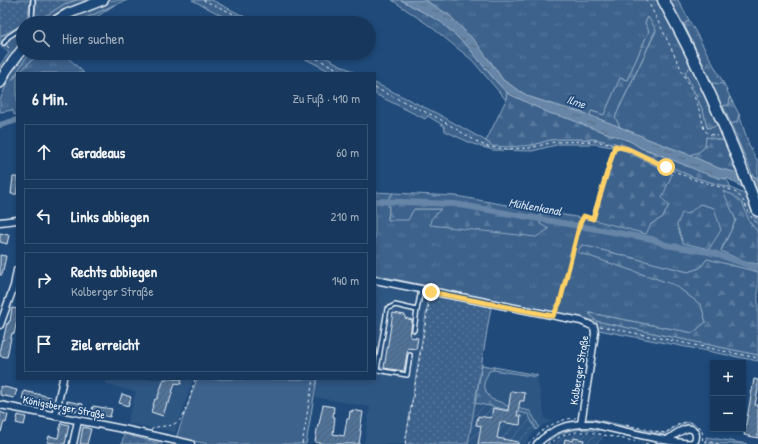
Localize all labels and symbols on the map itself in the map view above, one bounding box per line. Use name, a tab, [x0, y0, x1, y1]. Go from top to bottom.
water label: Ilme	[564, 90, 589, 113]
route start	[657, 158, 675, 176]
water label: Mühlenkanal	[507, 194, 564, 220]
route end	[422, 283, 440, 301]
street label: Kolberger Straße	[567, 334, 591, 406]
street label: Königsberger Straße	[22, 392, 107, 422]

